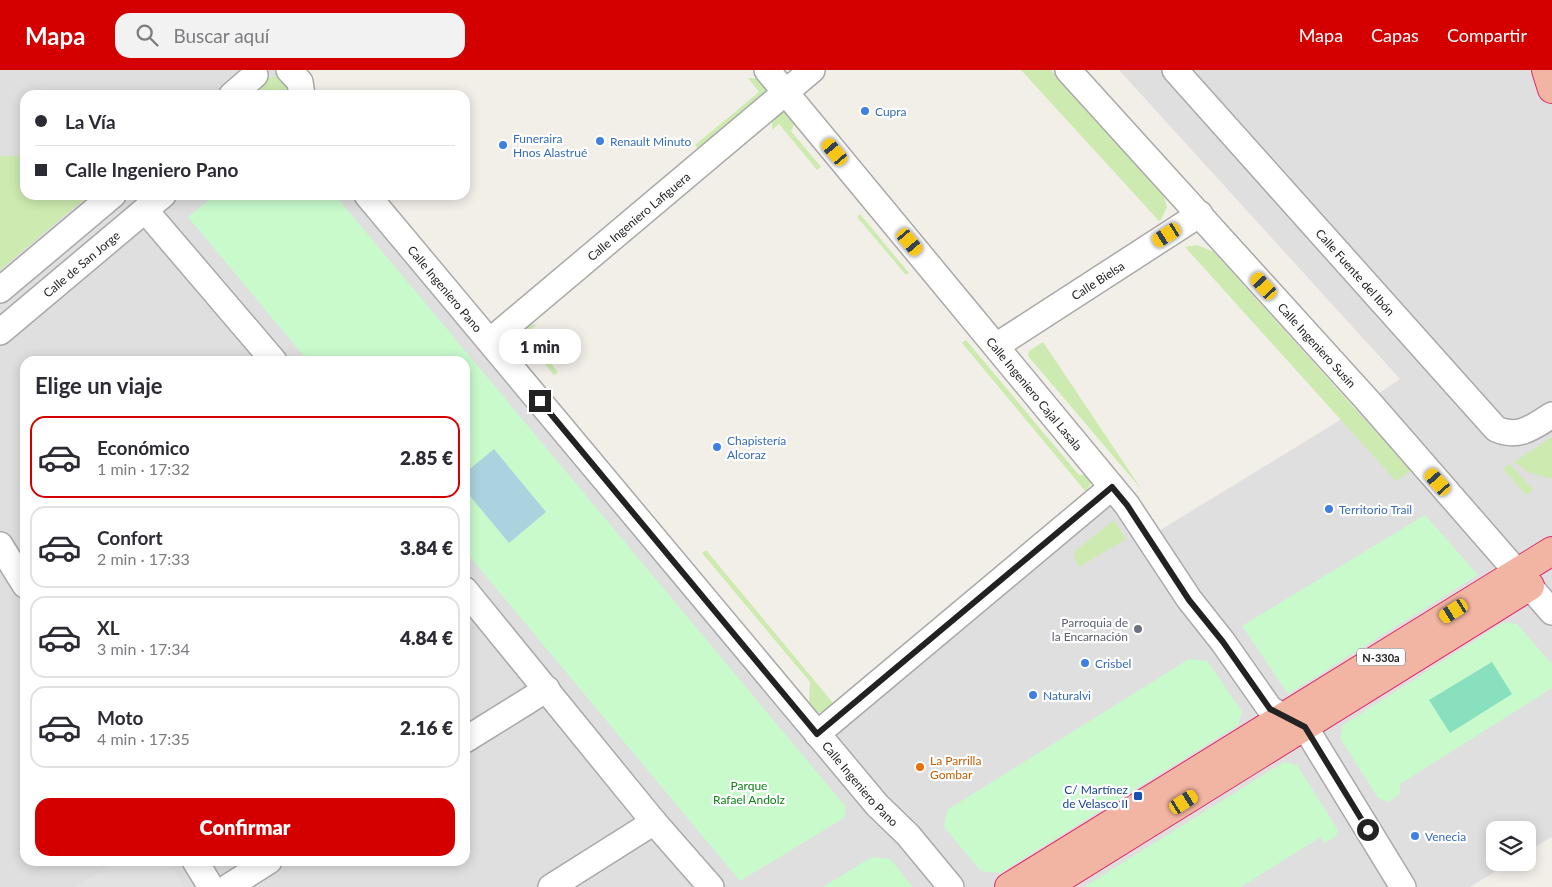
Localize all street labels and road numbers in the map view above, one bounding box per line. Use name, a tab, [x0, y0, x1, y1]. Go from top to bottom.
street label: Calle Ingeniero Lafiguera	[584, 168, 693, 264]
street label: Calle Fuente del Ibón	[1313, 226, 1398, 319]
street label: Calle de San Jorge	[40, 227, 123, 300]
street label: Calle Ingeniero Pano	[405, 242, 486, 335]
street label: Calle Bielsa	[1068, 258, 1127, 303]
street label: Calle Ingeniero Susín	[1275, 299, 1359, 390]
street label: Calle Ingeniero Cajal Lasala	[984, 334, 1086, 453]
road number: N-330a	[1357, 648, 1405, 666]
street label: Calle Ingeniero Pano	[819, 738, 902, 829]

